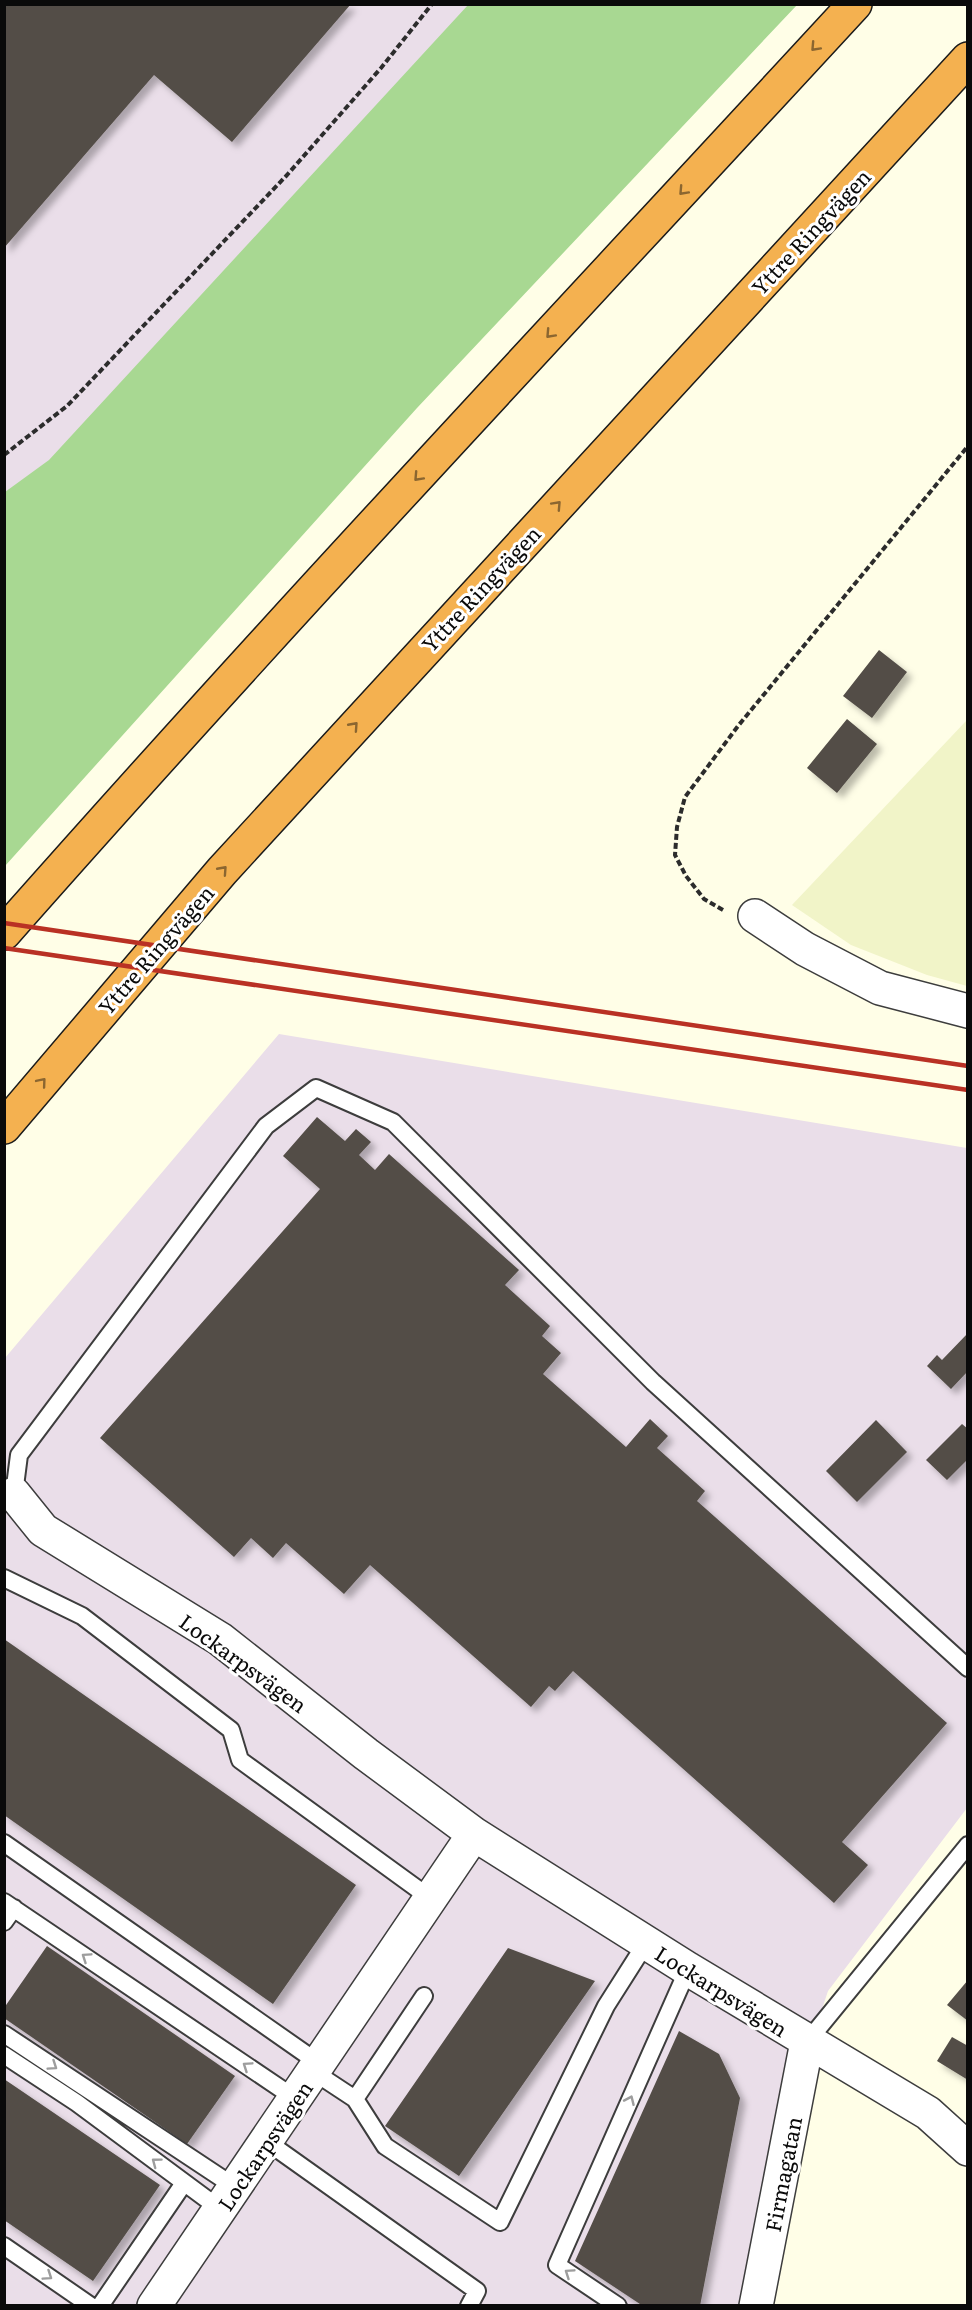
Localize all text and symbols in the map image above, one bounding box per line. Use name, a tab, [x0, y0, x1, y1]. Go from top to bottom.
one-way arrow	[811, 41, 822, 51]
street label: Yttre Ringvägen	[743, 161, 877, 301]
one-way arrow	[679, 184, 690, 194]
one-way arrow	[546, 327, 557, 338]
one-way arrow	[414, 469, 425, 480]
one-way arrow	[550, 501, 561, 511]
street label: Yttre Ringvägen	[413, 518, 547, 658]
one-way arrow	[347, 722, 358, 732]
one-way arrow	[216, 866, 227, 877]
street label: Yttre Ringvägen	[90, 877, 220, 1021]
one-way arrow	[35, 1078, 46, 1089]
street label: Lockarpsvägen	[174, 1605, 314, 1719]
street label: Lockarpsvägen	[650, 1937, 794, 2043]
one-way arrow	[82, 1953, 93, 1964]
one-way arrow	[47, 2059, 57, 2071]
one-way arrow	[243, 2062, 254, 2073]
street label: Lockarpsvägen	[209, 2074, 319, 2216]
one-way arrow	[623, 2095, 635, 2106]
street label: Firmagatan	[756, 2114, 808, 2234]
one-way arrow	[151, 2158, 162, 2169]
one-way arrow	[41, 2269, 52, 2280]
one-way arrow	[565, 2269, 576, 2280]

